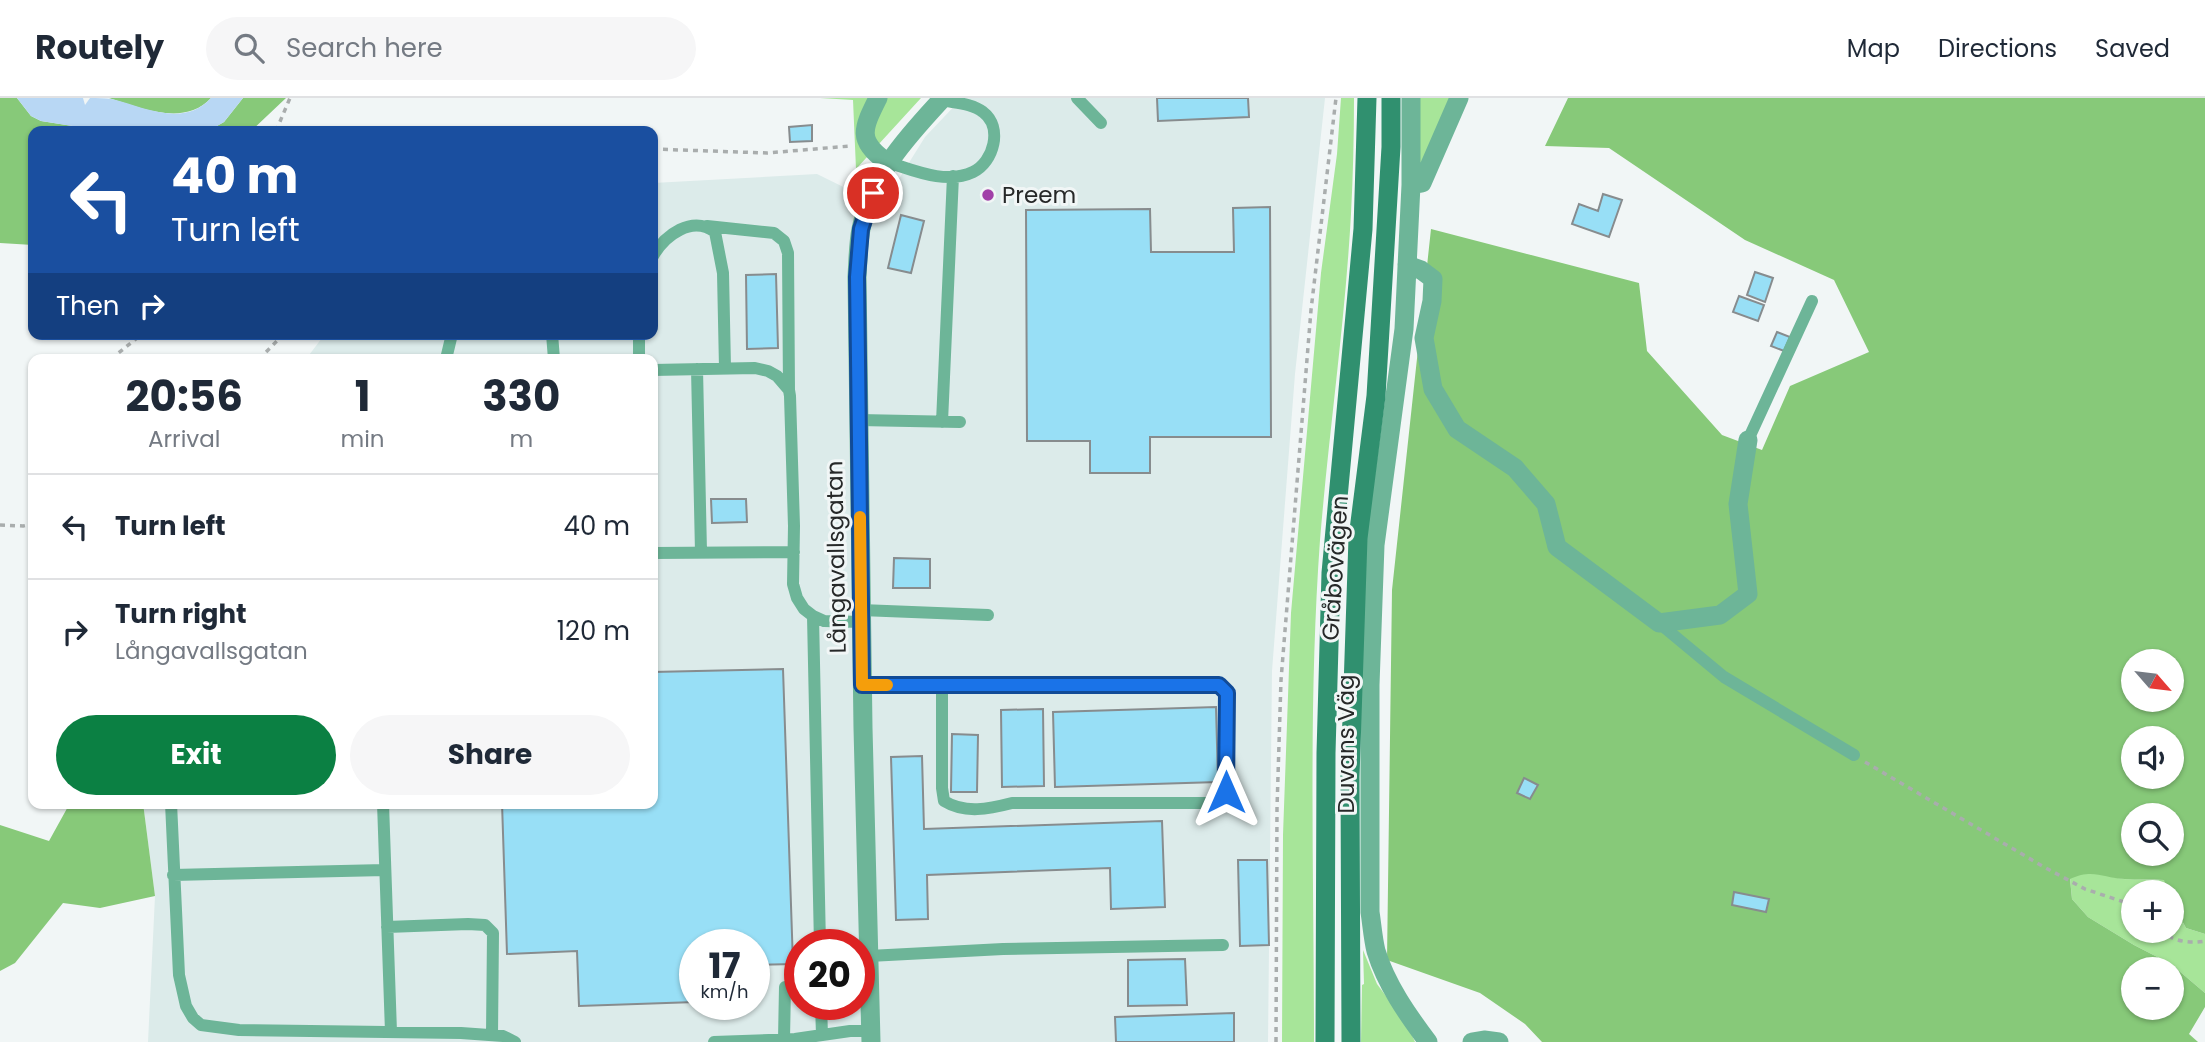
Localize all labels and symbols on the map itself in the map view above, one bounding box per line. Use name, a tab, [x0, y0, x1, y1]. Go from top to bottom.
pin	[843, 163, 903, 223]
place label: Preem	[1002, 179, 1076, 211]
marker: Preem	[980, 187, 996, 203]
street label: Långavallsgatan	[818, 460, 854, 654]
street label: Gråbovägen	[1314, 494, 1356, 642]
north arrow	[2121, 649, 2184, 712]
street label: Duvans Väg	[1330, 675, 1362, 813]
position arrow	[1189, 755, 1263, 829]
speed limit sign: 20	[784, 929, 875, 1020]

